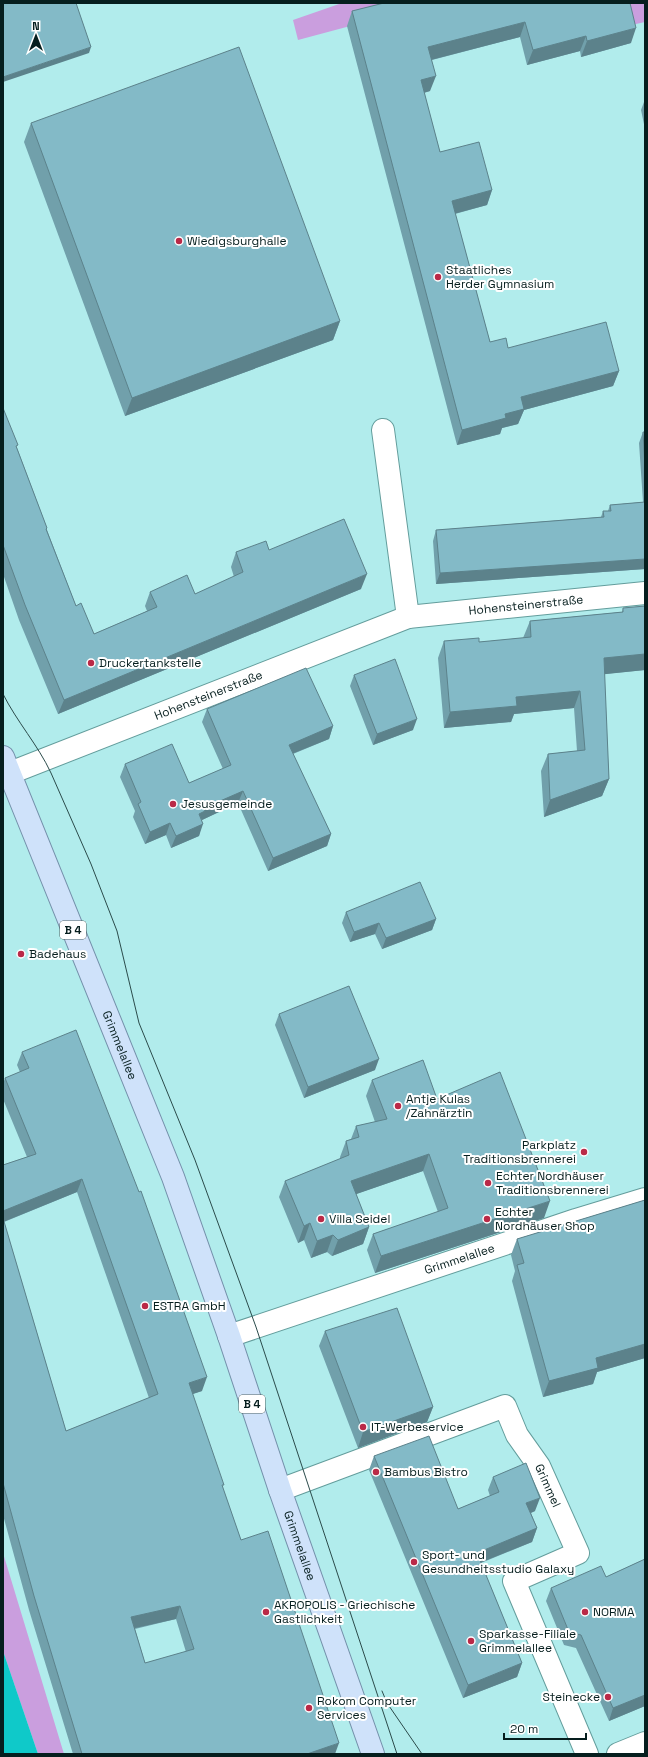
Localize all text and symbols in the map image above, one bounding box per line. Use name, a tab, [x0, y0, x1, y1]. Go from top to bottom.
north arrow	[16, 16, 56, 56]
text: N	[32, 19, 40, 33]
place label: Wiedigsburghalle	[187, 233, 287, 249]
marker: Wiedigsburghalle	[174, 236, 184, 246]
place label: Staatliches Herder Gymnasium	[446, 262, 554, 292]
marker: Staatliches Herder Gymnasium	[433, 272, 443, 282]
street label: Hohensteinerstraße	[468, 591, 584, 619]
place label: Druckertankstelle	[99, 655, 201, 671]
marker: Druckertankstelle	[86, 658, 96, 668]
street label: Hohensteinerstraße	[152, 667, 265, 724]
place label: Jesusgemeinde	[181, 796, 272, 812]
marker: Jesusgemeinde	[168, 799, 178, 809]
road number: B 4	[60, 921, 86, 939]
place label: Badehaus	[29, 946, 86, 962]
marker: Badehaus	[16, 949, 26, 959]
street label: Grimmelallee	[99, 1008, 141, 1082]
place label: Antje Kulas /Zahnärztin	[406, 1091, 472, 1121]
marker: Antje Kulas /Zahnärztin	[393, 1101, 403, 1111]
place label: Parkplatz Traditionsbrennerei	[463, 1137, 576, 1167]
marker: Parkplatz Traditionsbrennerei	[579, 1147, 589, 1157]
place label: Echter Nordhäuser Traditionsbrennerei	[496, 1168, 609, 1198]
marker: Echter Nordhäuser Traditionsbrennerei	[483, 1178, 493, 1188]
place label: Echter Nordhäuser Shop	[495, 1204, 595, 1234]
place label: Villa Seidel	[329, 1211, 390, 1227]
marker: Villa Seidel	[316, 1214, 326, 1224]
marker: Echter Nordhäuser Shop	[482, 1214, 492, 1224]
street label: Grimmelallee	[422, 1240, 497, 1278]
place label: ESTRA GmbH	[153, 1298, 226, 1314]
marker: ESTRA GmbH	[140, 1301, 150, 1311]
road number: B 4	[239, 1395, 265, 1413]
place label: IT-Werbeservice	[371, 1419, 464, 1435]
marker: IT-Werbeservice	[358, 1422, 368, 1432]
street label: Grimmel	[531, 1461, 565, 1510]
place label: Bambus Bistro	[384, 1464, 468, 1480]
marker: Bambus Bistro	[371, 1467, 381, 1477]
street label: Grimmelallee	[280, 1509, 319, 1583]
place label: Sport- und Gesundheitsstudio Galaxy	[422, 1547, 574, 1577]
marker: Sport- und Gesundheitsstudio Galaxy	[409, 1557, 419, 1567]
place label: AKROPOLIS - Griechische Gastlichkeit	[274, 1597, 415, 1627]
place label: NORMA	[593, 1604, 635, 1620]
marker: AKROPOLIS - Griechische Gastlichkeit	[261, 1607, 271, 1617]
marker: NORMA	[580, 1607, 590, 1617]
place label: Sparkasse-Filiale Grimmelallee	[479, 1626, 576, 1656]
marker: Sparkasse-Filiale Grimmelallee	[466, 1636, 476, 1646]
place label: Steinecke	[542, 1689, 600, 1705]
marker: Steinecke	[603, 1692, 613, 1702]
place label: Rokom Computer Services	[317, 1693, 417, 1723]
marker: Rokom Computer Services	[304, 1703, 314, 1713]
scale bar	[504, 1715, 586, 1741]
text: 20 m	[510, 1721, 538, 1737]

